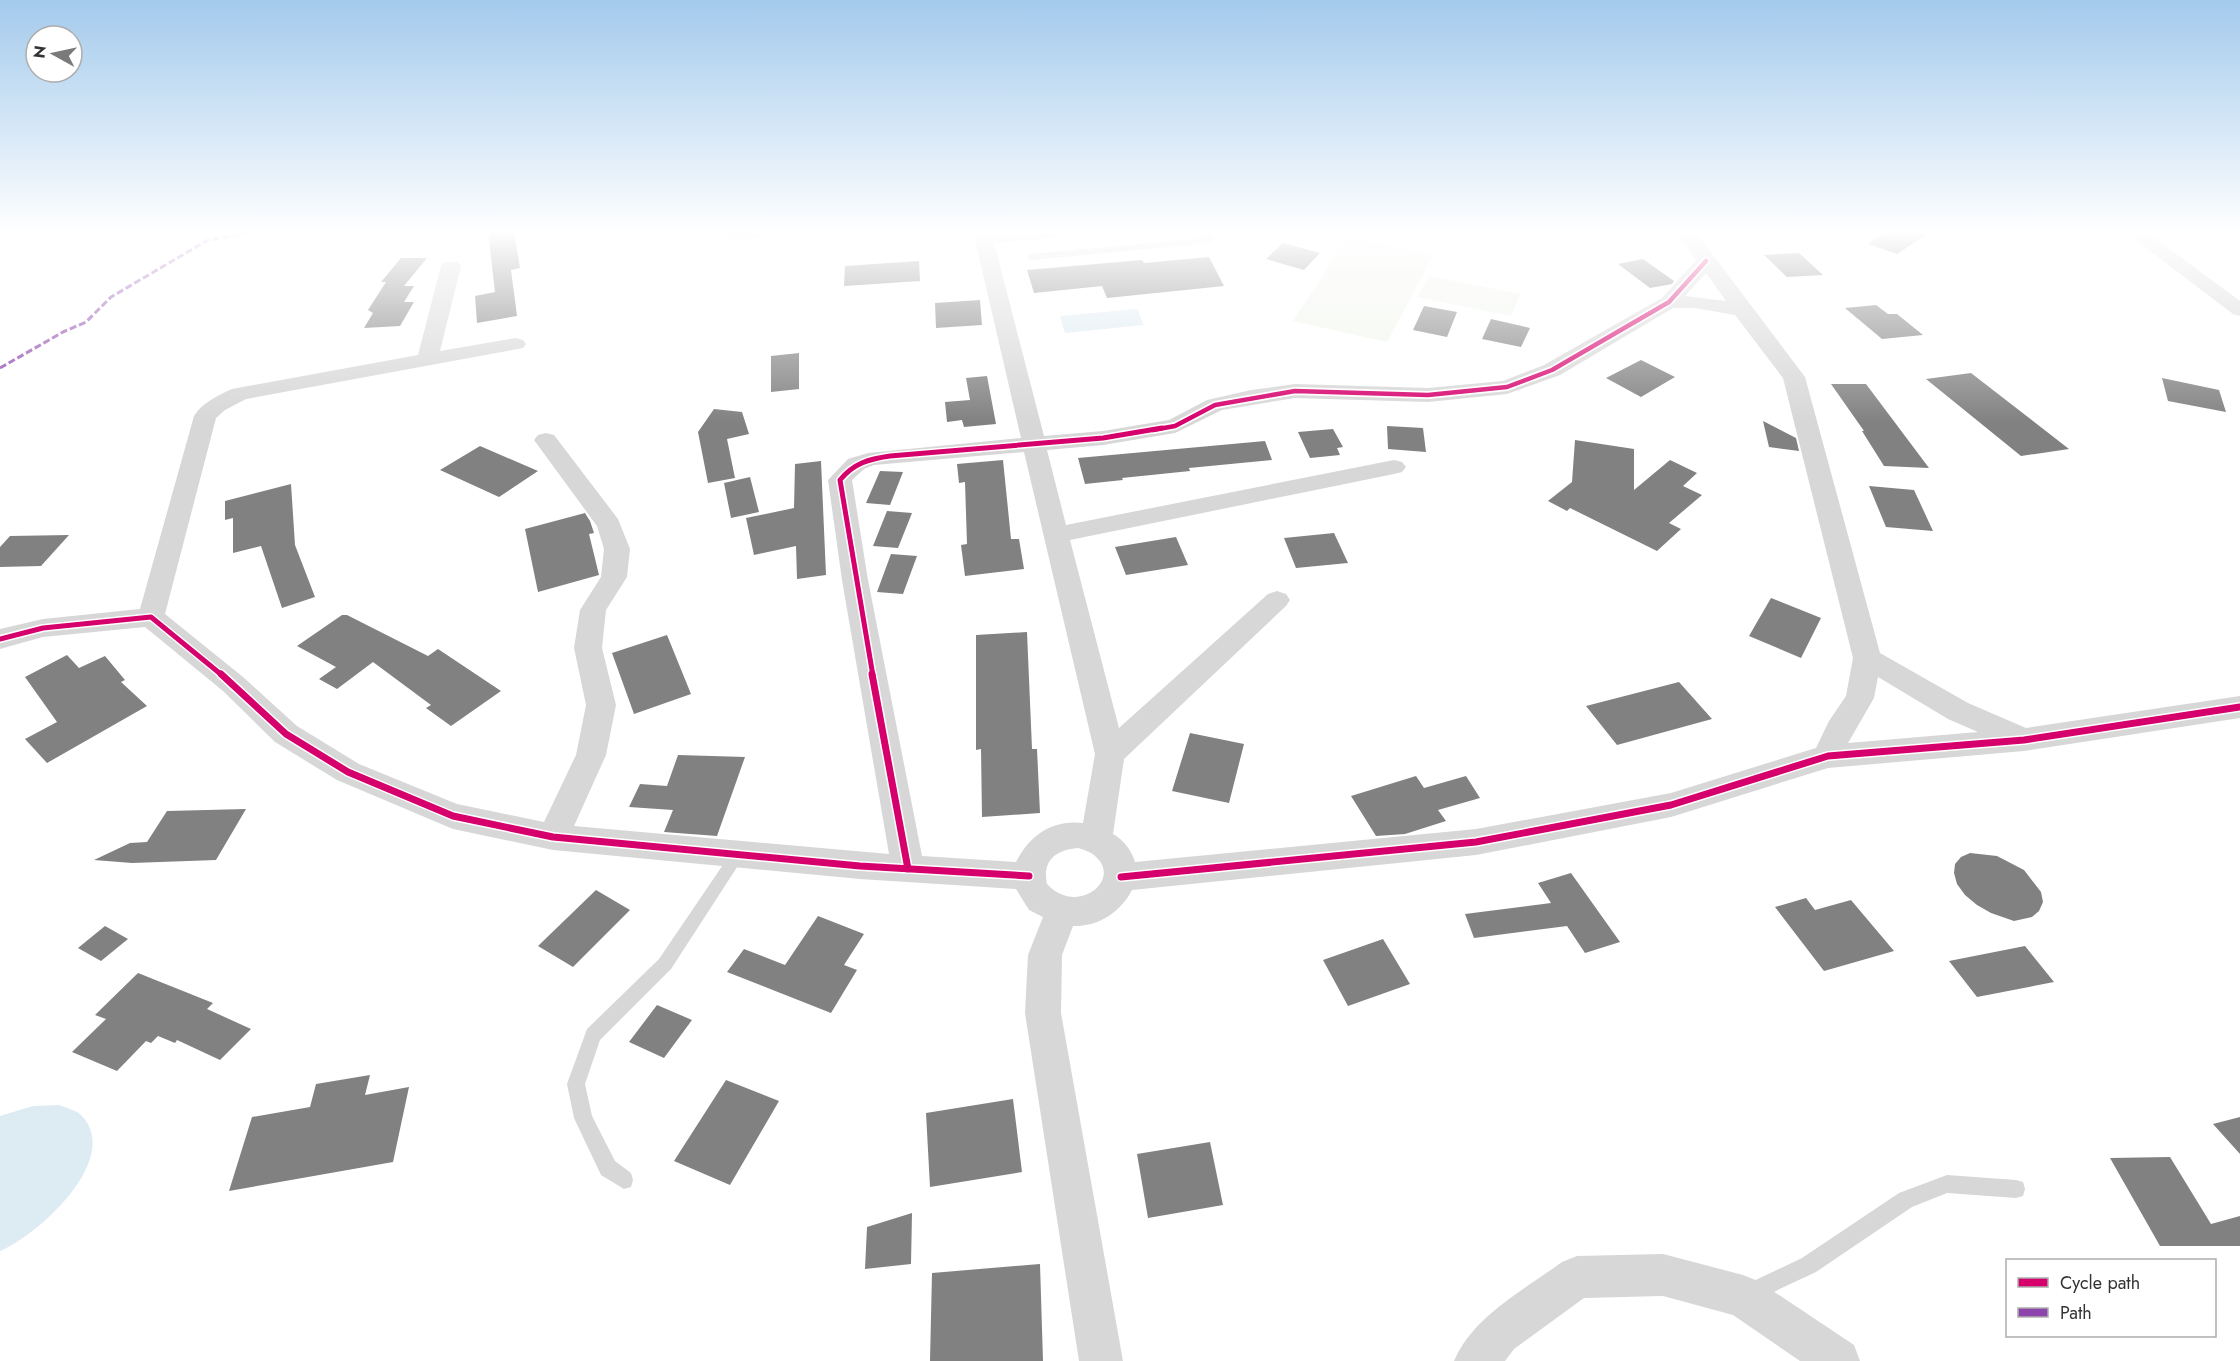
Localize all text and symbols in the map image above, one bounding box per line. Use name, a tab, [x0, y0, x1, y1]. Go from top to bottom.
north arrow	[24, 24, 84, 84]
text: N	[27, 44, 52, 60]
legend	[2006, 1259, 2216, 1337]
text: Cycle path	[2060, 1270, 2140, 1296]
text: Path	[2060, 1300, 2092, 1326]

